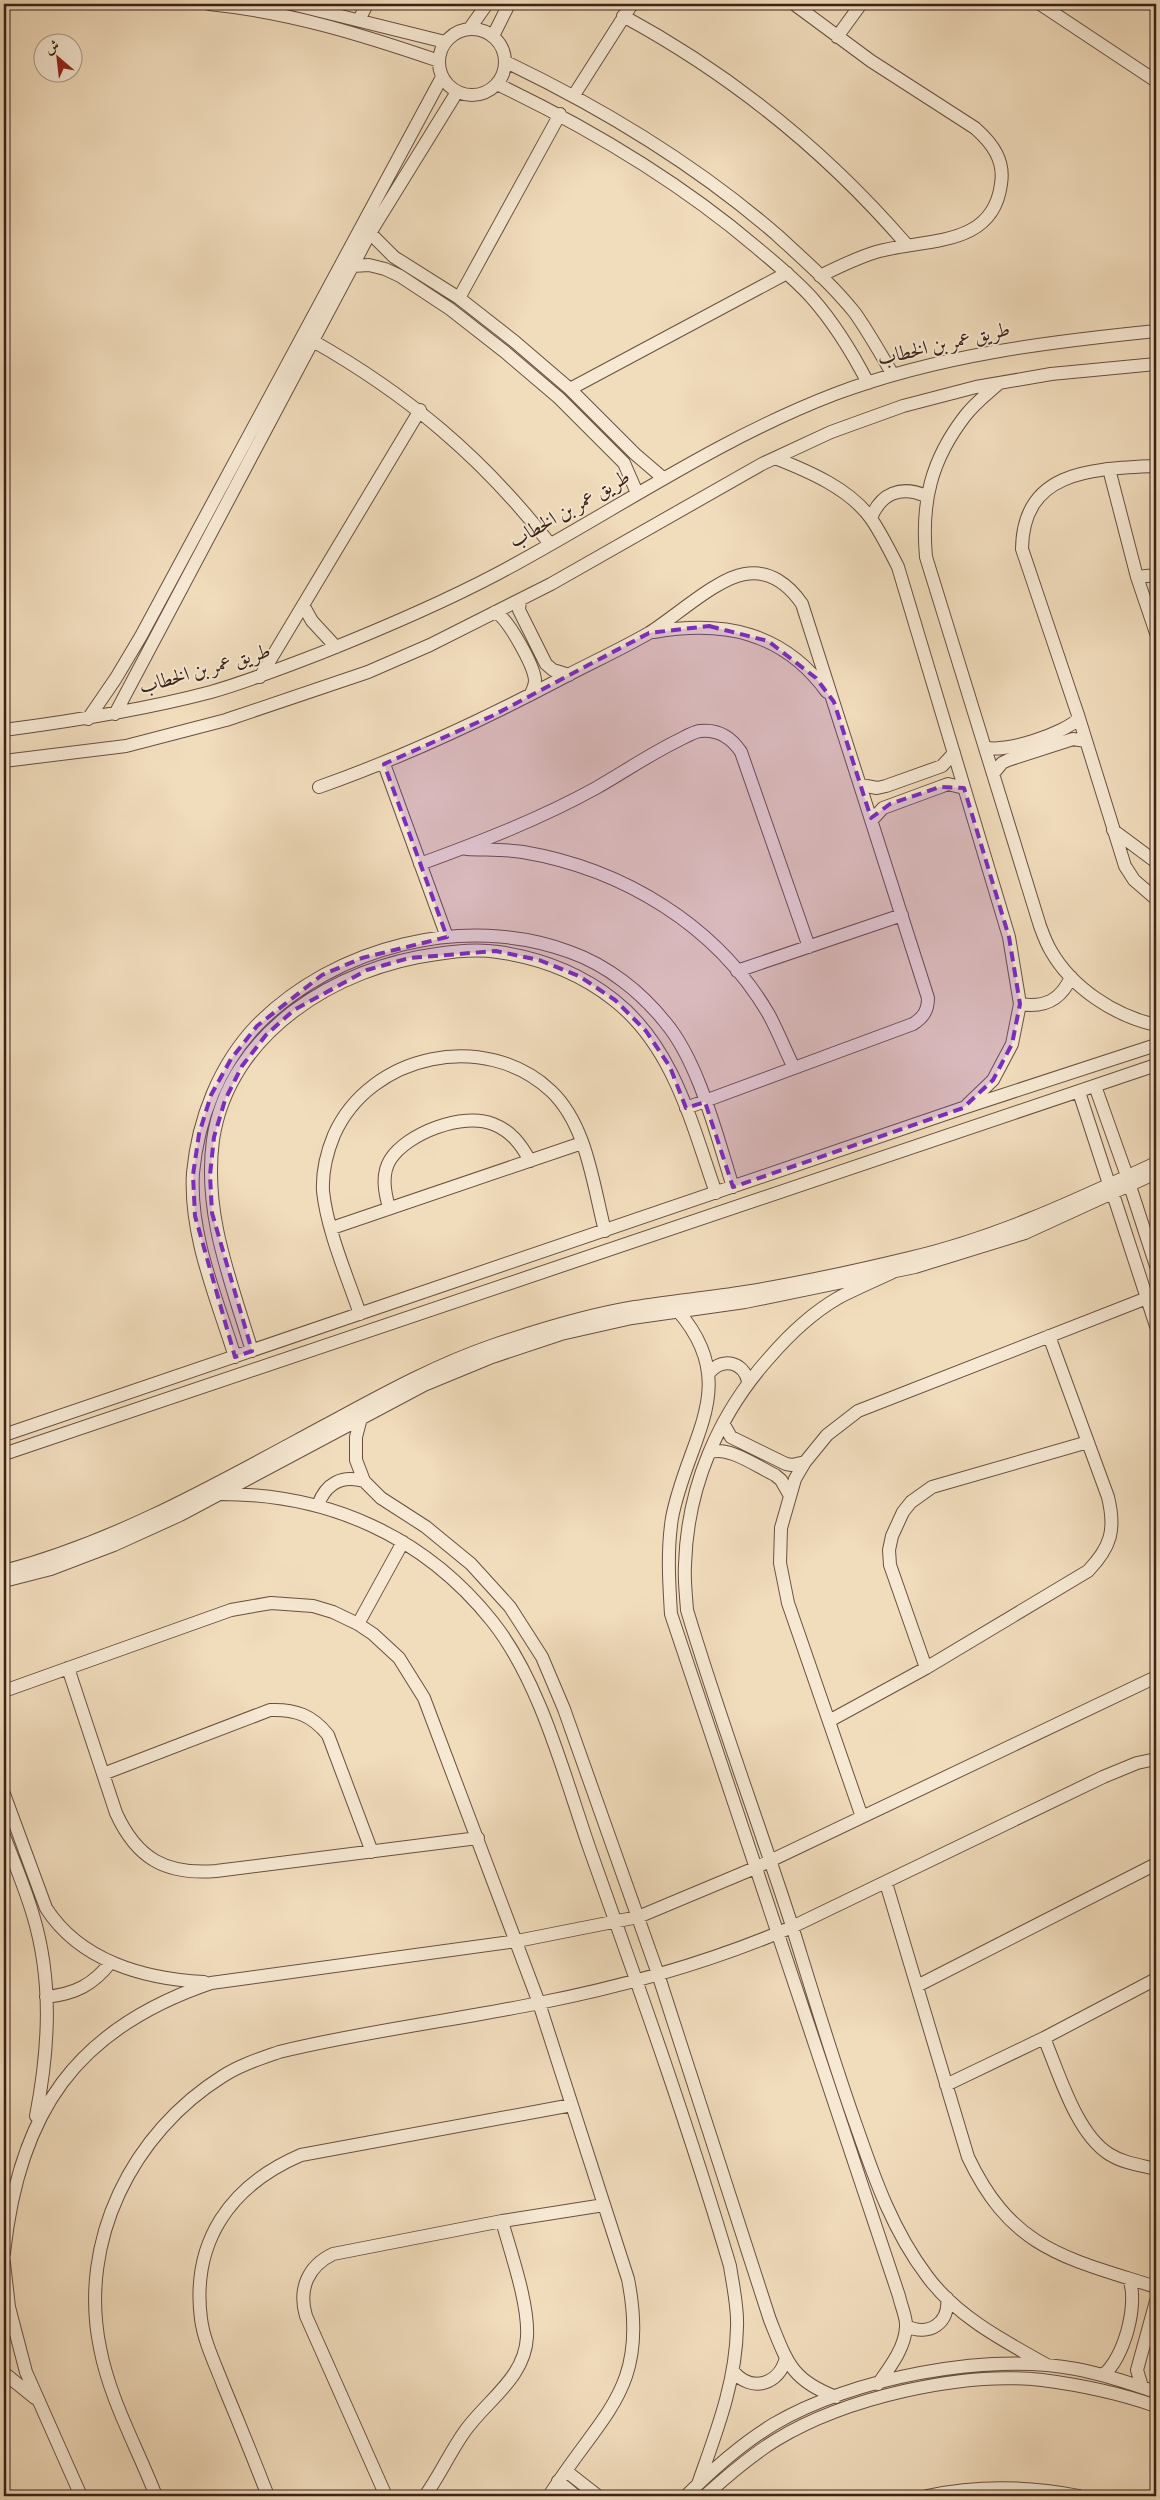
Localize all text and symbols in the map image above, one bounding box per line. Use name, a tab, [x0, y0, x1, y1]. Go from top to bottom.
north arrow	[32, 32, 82, 82]
text: ش	[42, 36, 63, 59]
street label: طريق عمر بن الخطاب	[875, 316, 1013, 374]
street label: طريق عمر بن الخطاب	[504, 464, 636, 556]
street label: طريق عمر بن الخطاب	[136, 638, 274, 702]

